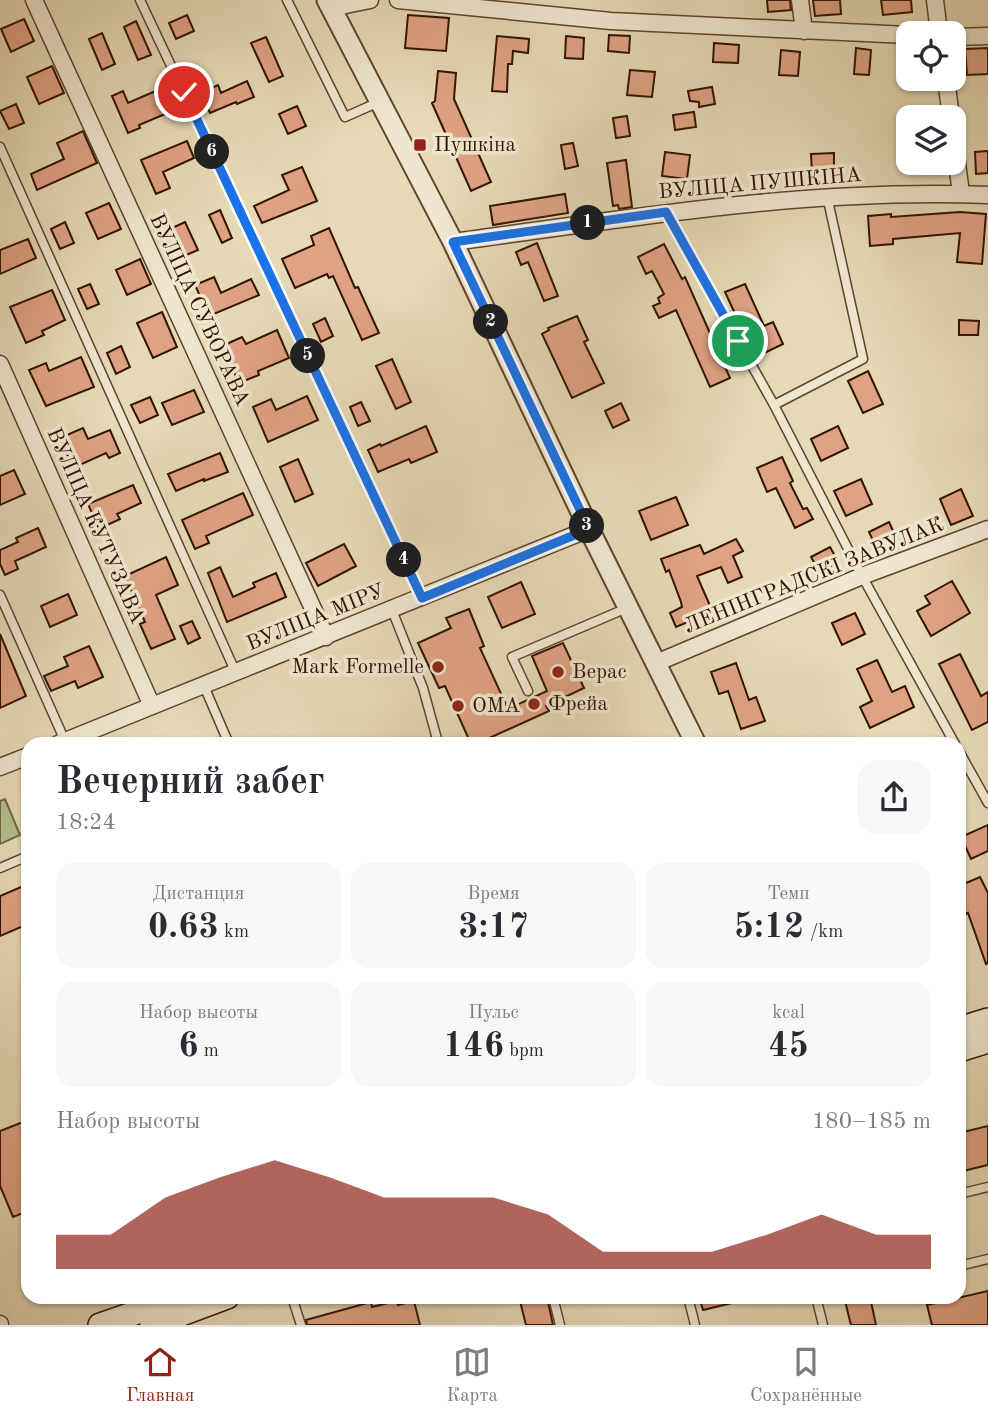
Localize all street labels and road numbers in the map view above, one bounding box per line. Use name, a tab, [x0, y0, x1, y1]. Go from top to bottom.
street label: ВУЛІЦА ПУШКІНА	[658, 165, 862, 203]
street label: ВУЛІЦА СУВОРАВА	[145, 211, 253, 409]
street label: ВУЛІЦА КУТУЗАВА	[42, 425, 148, 627]
street label: ЛЕНІНГРАДСКІ ЗАВУЛАК	[681, 514, 947, 638]
street label: ВУЛІЦА МІРУ	[244, 581, 388, 655]

